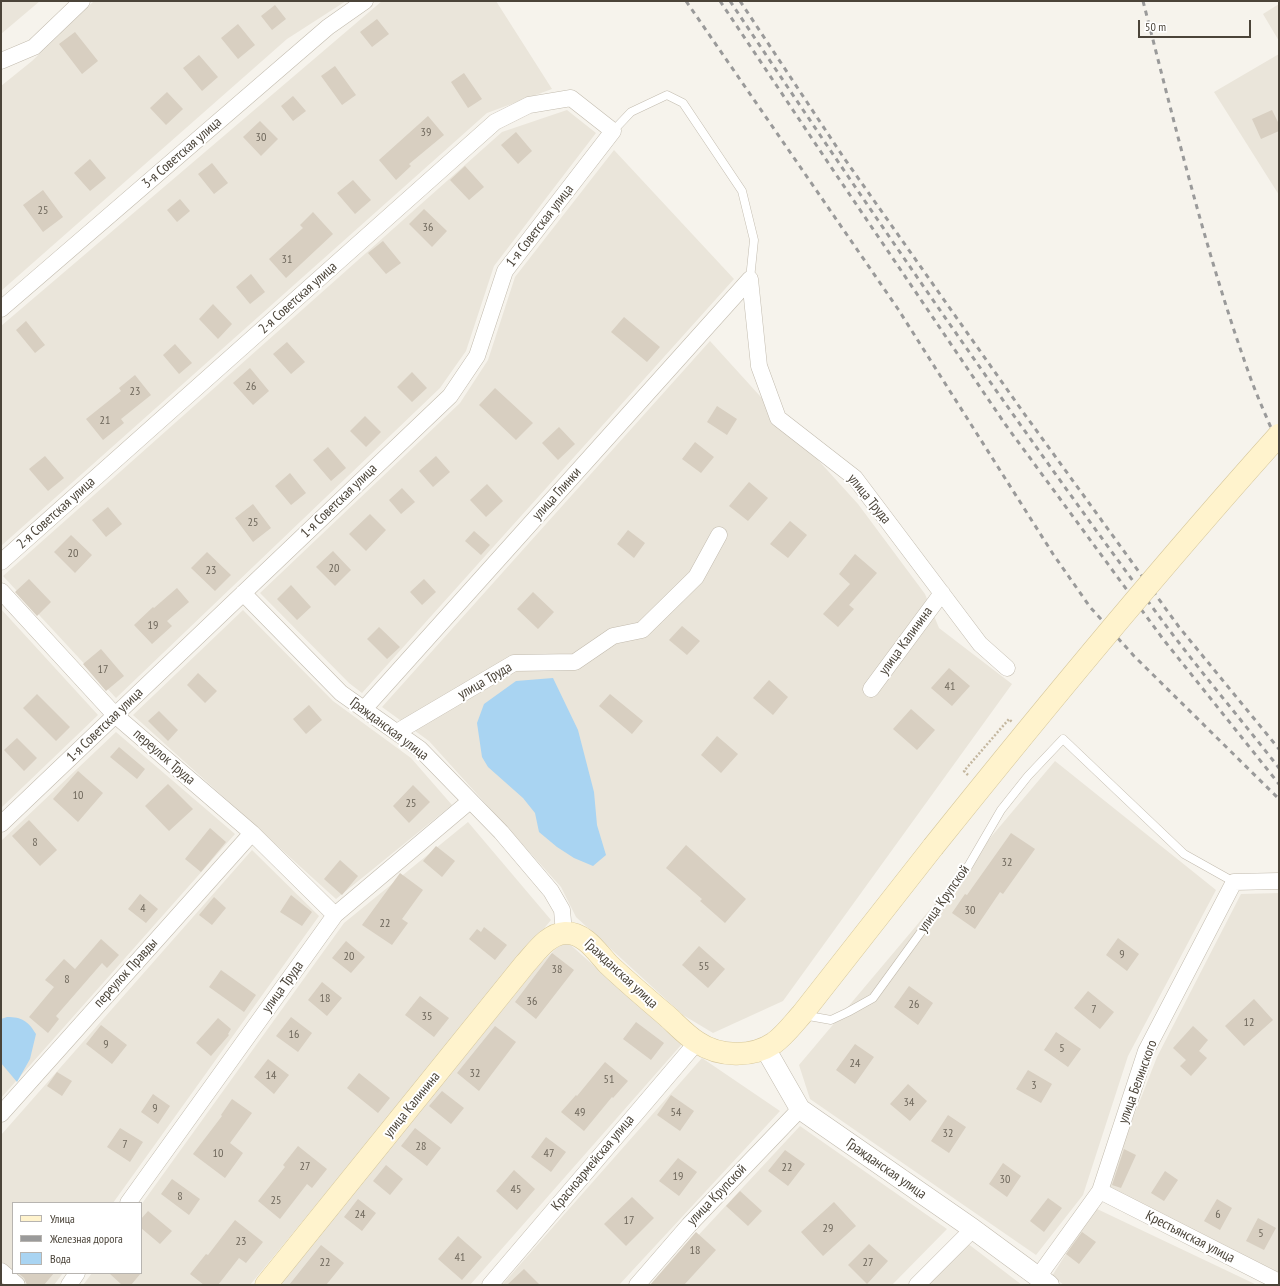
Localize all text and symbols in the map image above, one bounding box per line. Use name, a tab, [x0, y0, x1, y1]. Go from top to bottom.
scale bar	[1140, 12, 1253, 38]
text: 50 m	[1145, 19, 1166, 34]
street label: 3-я Советская улица	[139, 114, 225, 192]
house number: 39	[421, 126, 431, 140]
house number: 30	[256, 131, 266, 145]
street label: 1-я Советская улица	[503, 182, 577, 270]
house number: 25	[38, 204, 48, 218]
house number: 36	[423, 221, 433, 235]
house number: 31	[282, 253, 292, 267]
street label: 2-я Советская улица	[255, 258, 341, 338]
house number: 26	[246, 380, 256, 394]
house number: 23	[130, 385, 140, 399]
house number: 21	[100, 414, 110, 428]
street label: 1-я Советская улица	[297, 460, 381, 542]
street label: улица Глинки	[529, 464, 585, 524]
street label: улица Труда	[844, 471, 894, 527]
street label: 2-я Советская улица	[13, 473, 99, 553]
house number: 25	[248, 516, 258, 530]
house number: 20	[68, 547, 78, 561]
house number: 20	[329, 562, 339, 576]
house number: 23	[206, 564, 216, 578]
street label: улица Калинина	[876, 604, 936, 678]
house number: 19	[148, 619, 158, 633]
street label: улица Труда	[455, 659, 515, 703]
house number: 17	[98, 663, 108, 677]
house number: 41	[945, 680, 955, 694]
street label: 1-я Советская улица	[63, 684, 147, 766]
street label: Гражданская улица	[346, 694, 432, 764]
street label: переулок Труда	[130, 726, 198, 788]
house number: 10	[73, 789, 83, 803]
house number: 25	[406, 797, 416, 811]
house number: 8	[32, 836, 38, 850]
house number: 32	[1002, 856, 1012, 870]
street label: улица Крупской	[915, 862, 973, 936]
house number: 4	[140, 902, 146, 916]
house number: 30	[965, 904, 975, 918]
house number: 22	[380, 917, 390, 931]
street label: переулок Правды	[91, 935, 161, 1011]
street label: Гражданская улица	[581, 936, 661, 1012]
house number: 9	[1119, 948, 1125, 962]
house number: 20	[344, 950, 354, 964]
street label: улица Труда	[259, 958, 307, 1016]
house number: 55	[699, 960, 709, 974]
house number: 38	[552, 963, 562, 977]
house number: 8	[64, 973, 70, 987]
house number: 18	[320, 992, 330, 1006]
house number: 36	[527, 995, 537, 1009]
house number: 26	[909, 998, 919, 1012]
house number: 7	[1091, 1003, 1097, 1017]
house number: 35	[422, 1010, 432, 1024]
house number: 12	[1244, 1016, 1254, 1030]
house number: 16	[289, 1028, 299, 1042]
house number: 9	[103, 1038, 109, 1052]
street label: улица Белинского	[1115, 1038, 1161, 1126]
house number: 5	[1059, 1042, 1065, 1056]
house number: 24	[850, 1057, 860, 1071]
house number: 32	[470, 1067, 480, 1081]
house number: 14	[266, 1069, 276, 1083]
street label: улица Калинина	[380, 1069, 444, 1141]
house number: 51	[604, 1073, 614, 1087]
house number: 3	[1031, 1079, 1037, 1093]
house number: 34	[904, 1096, 914, 1110]
house number: 9	[152, 1102, 158, 1116]
house number: 49	[575, 1106, 585, 1120]
house number: 54	[671, 1106, 681, 1120]
street label: Красноармейская улица	[548, 1112, 638, 1214]
house number: 32	[943, 1127, 953, 1141]
street label: Гражданская улица	[843, 1135, 929, 1203]
house number: 7	[122, 1138, 128, 1152]
house number: 28	[416, 1140, 426, 1154]
house number: 10	[213, 1147, 223, 1161]
house number: 47	[544, 1147, 554, 1161]
house number: 27	[300, 1160, 310, 1174]
street label: улица Крупской	[684, 1161, 750, 1229]
house number: 22	[782, 1161, 792, 1175]
house number: 19	[673, 1170, 683, 1184]
house number: 30	[1000, 1173, 1010, 1187]
house number: 45	[511, 1183, 521, 1197]
house number: 8	[177, 1190, 183, 1204]
house number: 25	[271, 1194, 281, 1208]
legend	[12, 1202, 142, 1274]
street label: Крестьянская улица	[1143, 1207, 1237, 1267]
house number: 24	[355, 1208, 365, 1222]
house number: 6	[1215, 1208, 1221, 1222]
text: Улица	[50, 1211, 75, 1226]
house number: 17	[624, 1214, 634, 1228]
house number: 29	[823, 1222, 833, 1236]
house number: 5	[1258, 1227, 1264, 1241]
text: Железная дорога	[50, 1231, 123, 1246]
house number: 23	[236, 1235, 246, 1249]
house number: 18	[690, 1244, 700, 1258]
text: Вода	[50, 1251, 71, 1266]
house number: 41	[455, 1251, 465, 1265]
house number: 22	[320, 1256, 330, 1270]
house number: 27	[863, 1256, 873, 1270]

